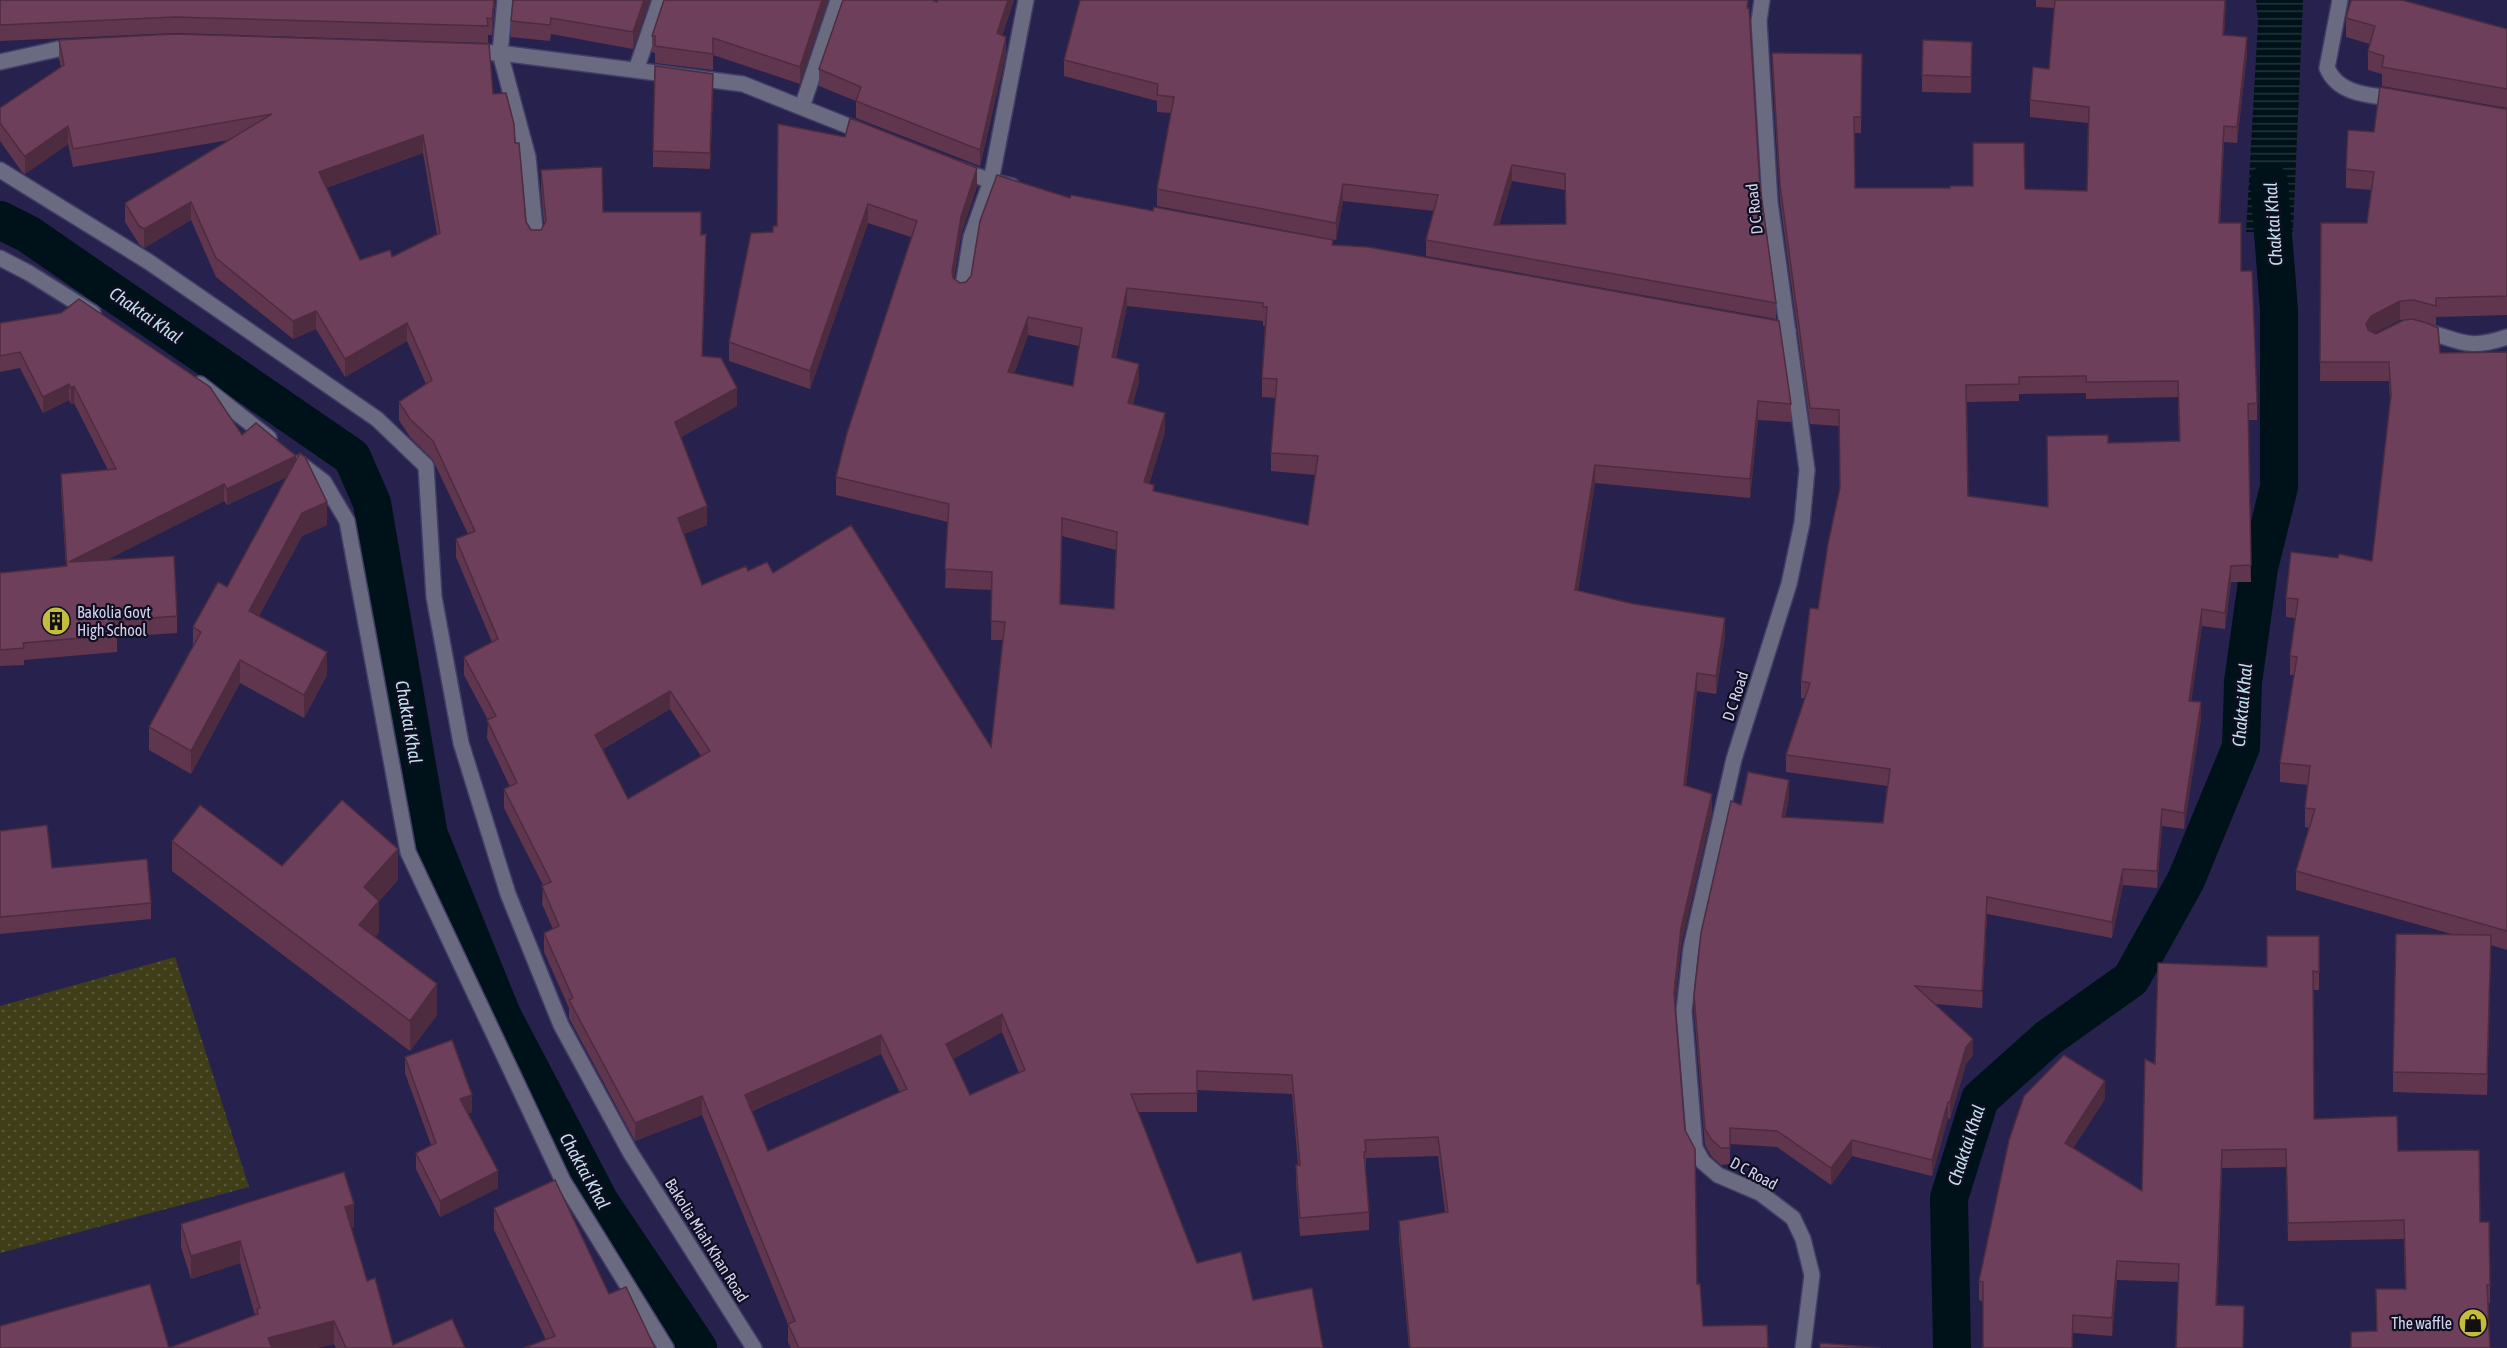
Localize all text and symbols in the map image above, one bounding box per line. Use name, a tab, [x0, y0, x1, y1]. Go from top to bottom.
water label: Chaktai Khal	[2260, 181, 2286, 267]
street label: D C Road	[1742, 183, 1766, 235]
water label: Chaktai Khal	[106, 282, 186, 348]
place label: Bakolia Govt High School	[77, 603, 151, 640]
building icon: Bakolia Govt High School	[40, 605, 72, 637]
water label: Chaktai Khal	[2228, 662, 2256, 748]
street label: D C Road	[1719, 669, 1751, 723]
water label: Chaktai Khal	[391, 679, 427, 765]
water label: Chaktai Khal	[1943, 1102, 1989, 1188]
water label: Chaktai Khal	[556, 1129, 614, 1213]
street label: D C Road	[1727, 1153, 1781, 1193]
street label: Bakolia Miah Khan Road	[662, 1175, 752, 1305]
shop icon: The waffle	[2457, 1307, 2489, 1339]
place label: The waffle	[2391, 1314, 2452, 1332]

